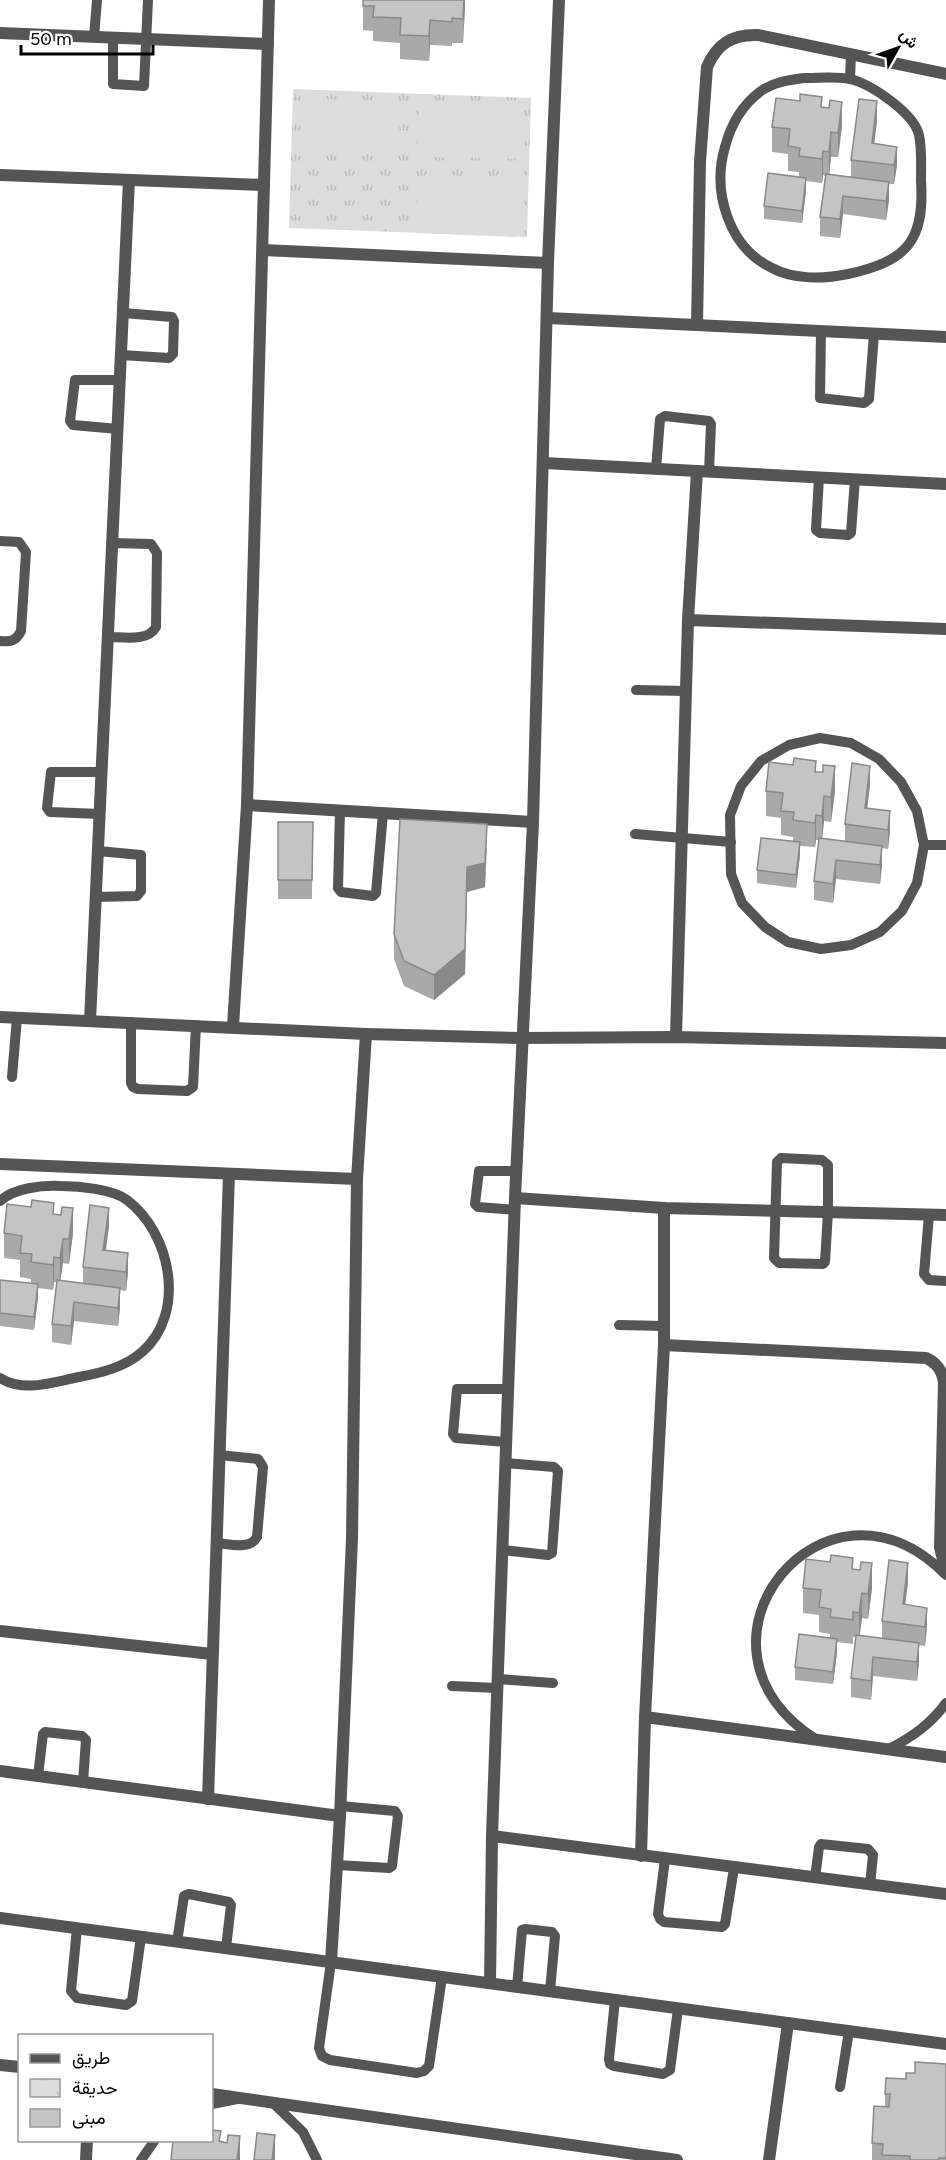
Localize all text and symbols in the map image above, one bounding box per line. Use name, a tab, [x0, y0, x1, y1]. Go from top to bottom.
scale bar	[21, 18, 153, 56]
north arrow	[868, 18, 928, 78]
text: ش	[896, 25, 923, 52]
text: 50 m	[30, 28, 72, 50]
legend	[18, 2034, 213, 2142]
text: طريق	[72, 2047, 110, 2069]
text: حديقة	[72, 2077, 118, 2099]
text: مبنى	[72, 2107, 106, 2129]

